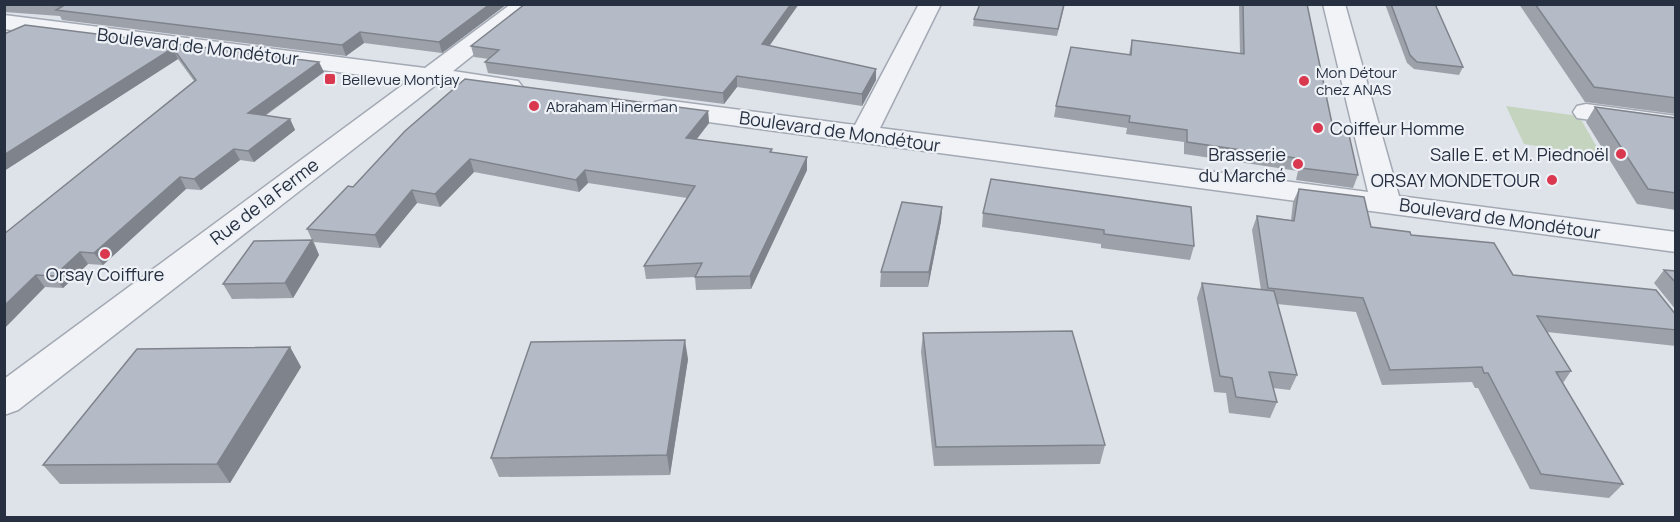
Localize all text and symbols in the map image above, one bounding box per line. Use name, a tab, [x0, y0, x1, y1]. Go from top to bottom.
street label: Boulevard de Mondétour	[96, 22, 301, 70]
place label: Mon Détour chez ANAS	[1316, 62, 1398, 100]
place label: Bellevue Montjay	[342, 69, 460, 90]
marker: Bellevue Montjay	[323, 72, 337, 86]
marker: Mon Détour chez ANAS	[1297, 74, 1311, 88]
place label: Abraham Hinerman	[546, 96, 678, 117]
marker: Abraham Hinerman	[527, 99, 541, 113]
street label: Boulevard de Mondétour	[738, 105, 943, 157]
place label: Coiffeur Homme	[1330, 116, 1465, 140]
marker: Coiffeur Homme	[1311, 121, 1325, 135]
place label: Brasserie du Marché	[1198, 142, 1286, 187]
place label: Salle E. et M. Piednoël	[1430, 142, 1609, 166]
marker: Salle E. et M. Piednoël	[1614, 147, 1628, 161]
street label: Rue de la Ferme	[205, 152, 323, 250]
marker: Brasserie du Marché	[1291, 157, 1305, 171]
place label: ORSAY MONDETOUR	[1371, 168, 1540, 192]
marker: ORSAY MONDETOUR	[1545, 173, 1559, 187]
street label: Boulevard de Mondétour	[1398, 192, 1603, 244]
marker: Orsay Coiffure	[98, 247, 112, 261]
place label: Orsay Coiffure	[46, 262, 164, 286]

